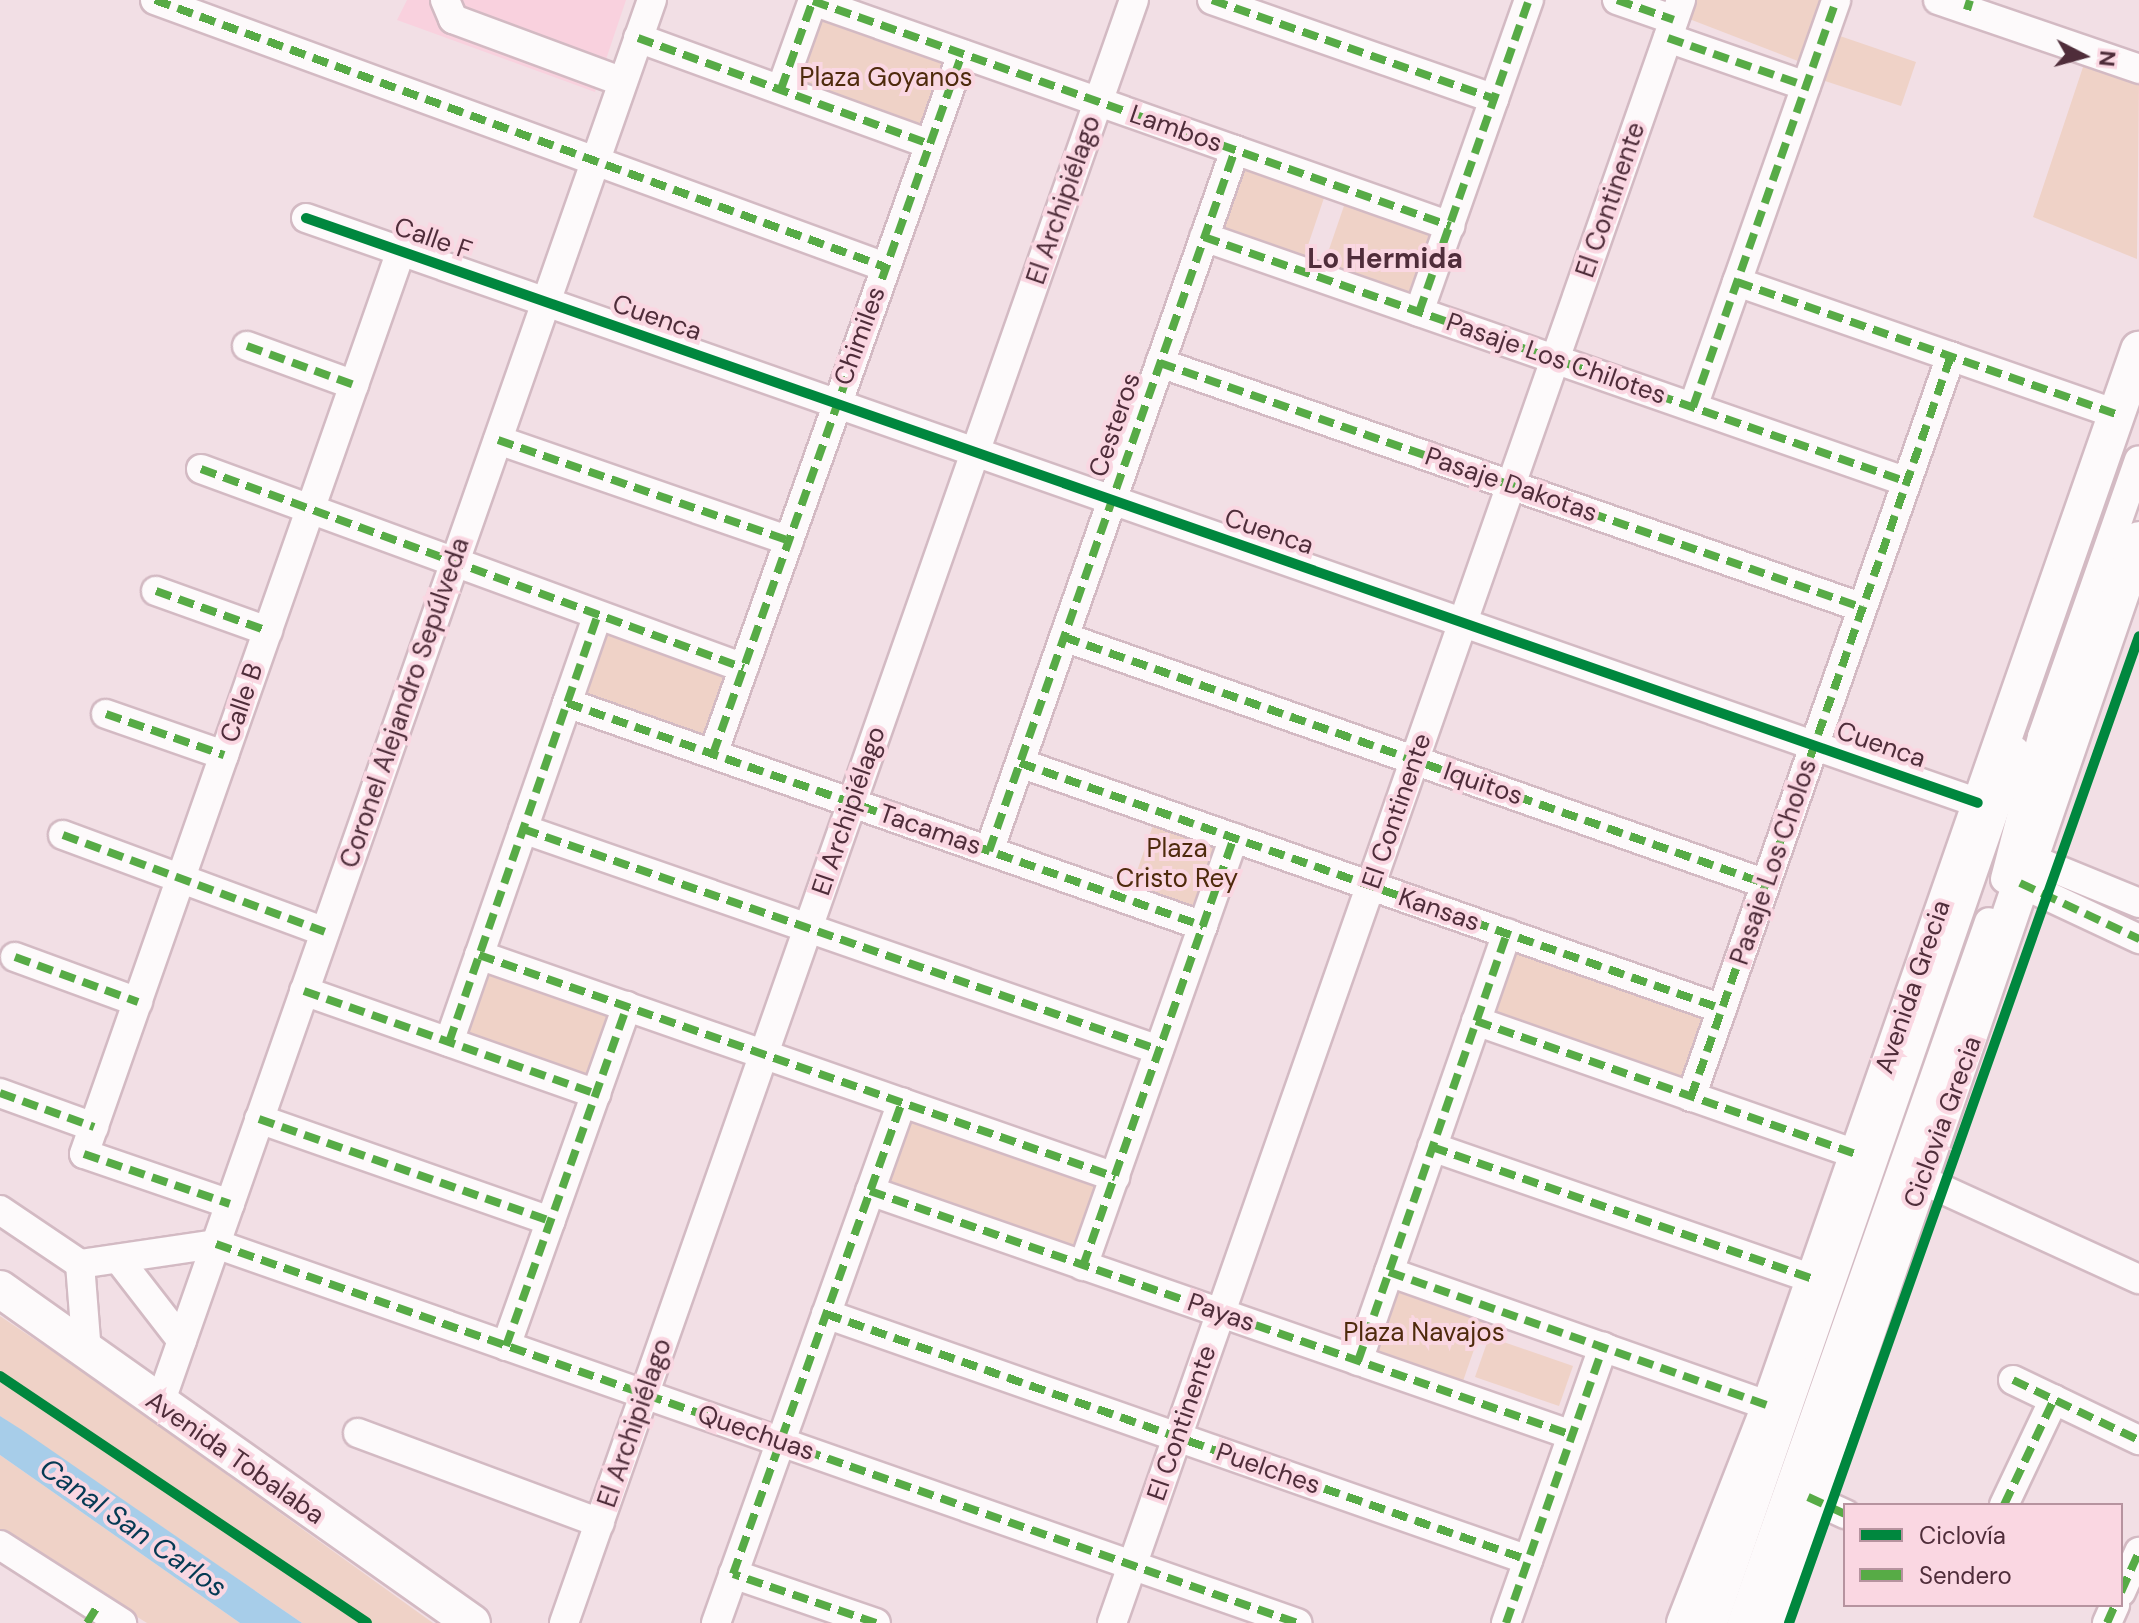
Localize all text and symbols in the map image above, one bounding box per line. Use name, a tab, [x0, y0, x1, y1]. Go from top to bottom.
north arrow	[2043, 16, 2123, 96]
text: N	[2092, 49, 2123, 68]
park label: Plaza Goyanos	[799, 62, 973, 94]
street label: Lambos	[1126, 99, 1226, 159]
street label: El Archipiélago	[1021, 111, 1107, 289]
street label: El Continente	[1570, 118, 1652, 282]
street label: Calle F	[390, 211, 476, 267]
district label: Lo Hermida	[1307, 242, 1463, 276]
street label: Chimiles	[828, 282, 892, 390]
street label: Cuenca	[608, 288, 706, 348]
street label: Pasaje Los Chilotes	[1442, 307, 1670, 411]
street label: Cesteros	[1083, 369, 1147, 481]
street label: Pasaje Dakotas	[1421, 441, 1601, 529]
street label: Cuenca	[1220, 502, 1318, 562]
street label: Coronel Alejandro Sepúlveda	[334, 534, 476, 872]
street label: Calle B	[214, 659, 270, 747]
street label: Cuenca	[1832, 715, 1930, 775]
street label: El Archipiélago	[806, 722, 892, 900]
street label: El Continente	[1356, 729, 1438, 893]
street label: Pasaje Los Cholos	[1724, 755, 1824, 969]
street label: Iquitos	[1439, 756, 1527, 812]
street label: Tacamas	[875, 798, 985, 862]
park label: Plaza Cristo Rey	[1116, 833, 1238, 894]
street label: Kansas	[1394, 882, 1484, 938]
street label: Avenida Grecia	[1869, 896, 1957, 1078]
street label: Ciclovia Grecia	[1898, 1032, 1988, 1212]
street label: Payas	[1183, 1287, 1259, 1339]
park label: Plaza Navajos	[1343, 1317, 1505, 1349]
street label: El Archipiélago	[592, 1334, 678, 1512]
street label: El Continente	[1141, 1341, 1223, 1505]
street label: Avenida Tobalaba	[140, 1385, 330, 1531]
street label: Quechuas	[693, 1398, 819, 1468]
street label: Puelches	[1212, 1437, 1324, 1501]
water label: Canal San Carlos	[33, 1451, 233, 1605]
legend	[1843, 1503, 2123, 1607]
text: Ciclovía	[1919, 1520, 2006, 1551]
text: Sendero	[1919, 1560, 2012, 1591]

